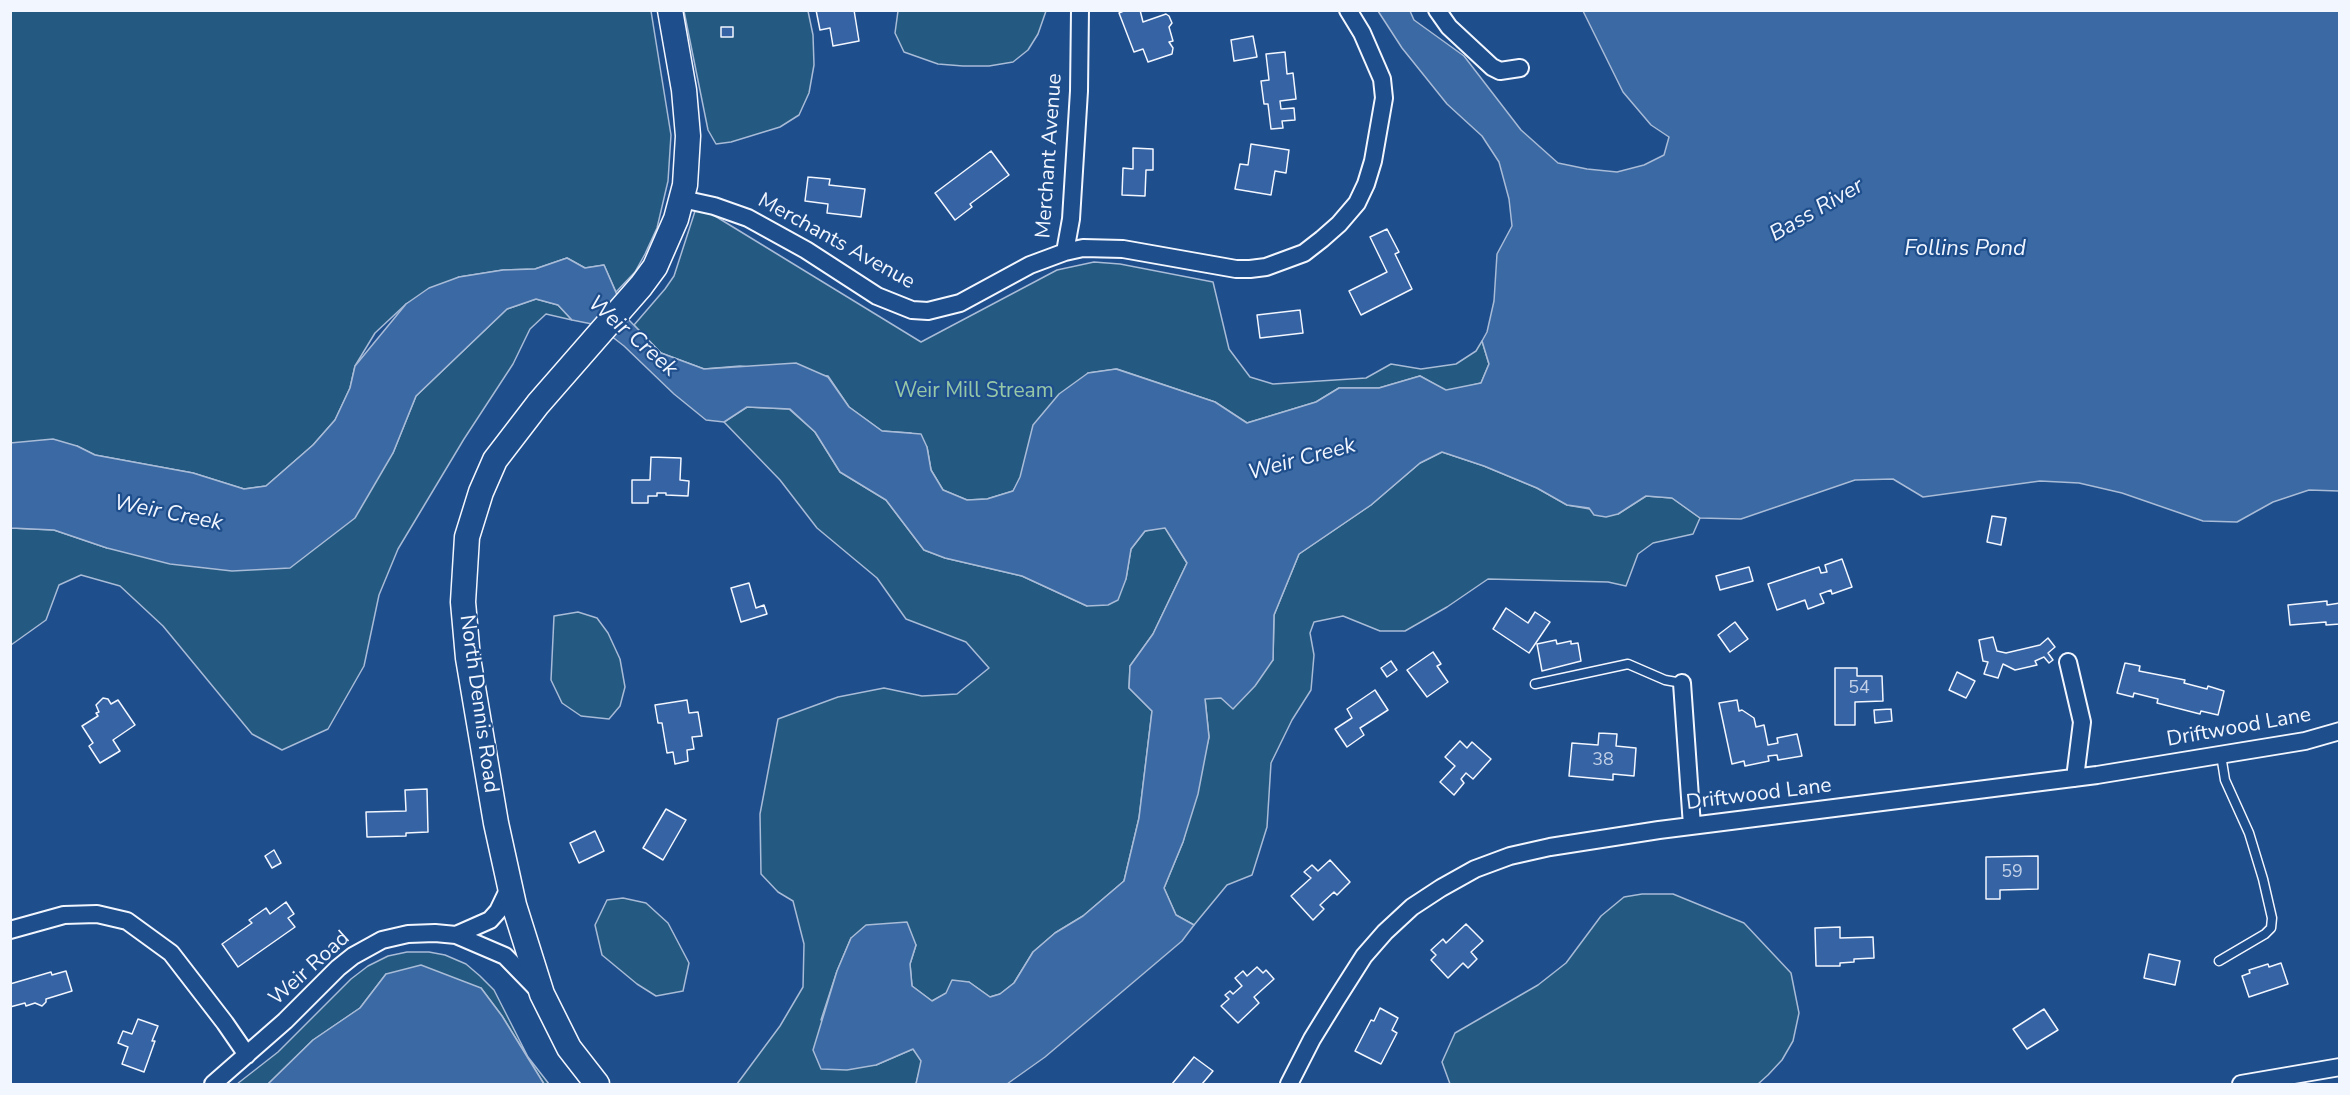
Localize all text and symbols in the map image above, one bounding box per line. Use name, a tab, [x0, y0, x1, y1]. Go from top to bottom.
street label: Merchant Avenue	[1032, 73, 1068, 239]
water label: Bass River	[1765, 174, 1869, 248]
street label: Merchants Avenue	[753, 188, 919, 296]
water label: Follins Pond	[1904, 237, 2026, 263]
water label: Weir Creek	[582, 291, 682, 383]
park label: Weir Mill Stream	[894, 379, 1054, 405]
water label: Weir Creek	[1245, 433, 1359, 487]
water label: Weir Creek	[111, 491, 225, 537]
street label: North Dennis Road	[453, 613, 503, 795]
house number: 54	[1848, 678, 1870, 700]
street label: Driftwood Lane	[2165, 703, 2313, 753]
house number: 38	[1592, 750, 1614, 772]
street label: Driftwood Lane	[1685, 774, 1833, 816]
house number: 59	[2001, 862, 2023, 884]
street label: Weir Road	[265, 926, 355, 1012]

